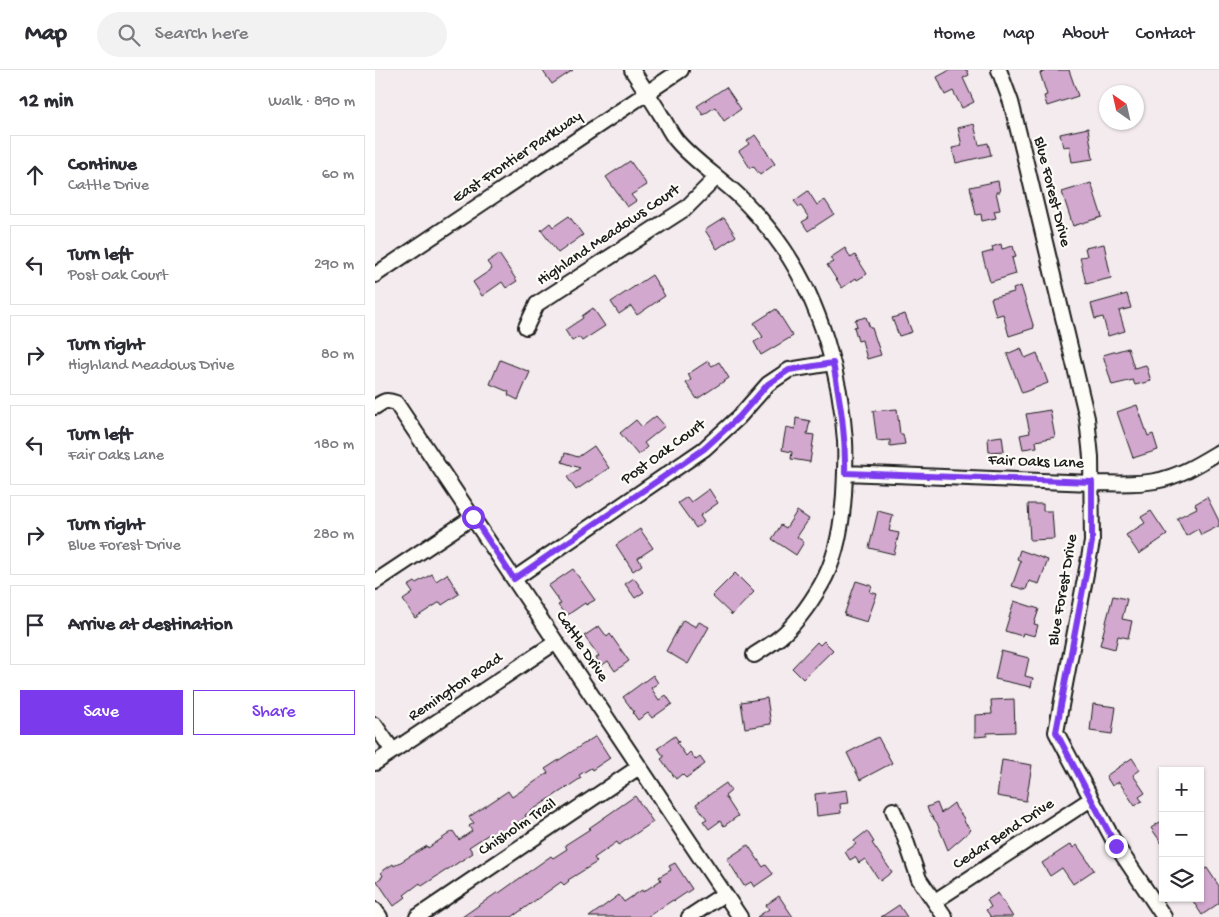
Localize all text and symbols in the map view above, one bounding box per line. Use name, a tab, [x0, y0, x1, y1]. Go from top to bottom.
search box	[97, 12, 447, 57]
text: Map	[25, 20, 67, 49]
icon: search	[115, 21, 143, 49]
text: Search here	[155, 23, 248, 46]
text: Home	[933, 24, 975, 45]
text: Map	[1003, 24, 1034, 45]
text: About	[1062, 24, 1108, 45]
text: Contact	[1136, 24, 1194, 45]
north arrow	[1099, 85, 1144, 130]
text: 12 min	[20, 90, 73, 115]
text: Walk · 890 m	[268, 93, 355, 112]
street label: East Frontier Parkway	[450, 107, 587, 208]
street label: Blue Forest Drive	[1028, 134, 1074, 250]
text: Continue	[68, 154, 137, 177]
icon: ahead	[21, 161, 49, 189]
text: 60 m	[322, 166, 354, 185]
text: Cattle Drive	[68, 177, 149, 196]
street label: Highland Meadows Court	[534, 180, 685, 291]
text: Turn left	[68, 244, 132, 267]
icon: left	[21, 251, 49, 279]
text: 290 m	[314, 256, 354, 275]
text: Post Oak Court	[68, 267, 167, 286]
text: Turn right	[68, 334, 144, 357]
icon: right	[21, 341, 49, 369]
text: 80 m	[321, 346, 354, 365]
text: Highland Meadows Drive	[68, 357, 234, 376]
street label: Post Oak Court	[617, 415, 711, 491]
text: Turn left	[68, 424, 132, 447]
icon: left	[21, 431, 49, 459]
text: 180 m	[315, 436, 354, 455]
text: Fair Oaks Lane	[68, 447, 164, 466]
street label: Fair Oaks Lane	[987, 452, 1085, 474]
route start	[462, 506, 485, 529]
text: Turn right	[68, 514, 144, 537]
icon: right	[21, 521, 49, 549]
text: 280 m	[313, 526, 354, 545]
street label: Blue Forest Drive	[1045, 532, 1083, 648]
text: Blue Forest Drive	[68, 537, 181, 556]
street label: Cattle Drive	[550, 608, 612, 687]
icon: arrive	[21, 611, 49, 639]
text: Arrive at destination	[68, 614, 232, 637]
street label: Remington Road	[405, 649, 508, 726]
button: Save	[20, 690, 183, 735]
button: Share	[193, 690, 355, 735]
map controls	[1159, 767, 1204, 902]
button: +	[1159, 767, 1204, 812]
street label: Chisholm Trail	[475, 795, 561, 861]
street label: Cedar Bend Drive	[950, 795, 1059, 875]
button: −	[1159, 812, 1204, 857]
route end	[1105, 835, 1128, 858]
button: layers	[1159, 857, 1204, 902]

